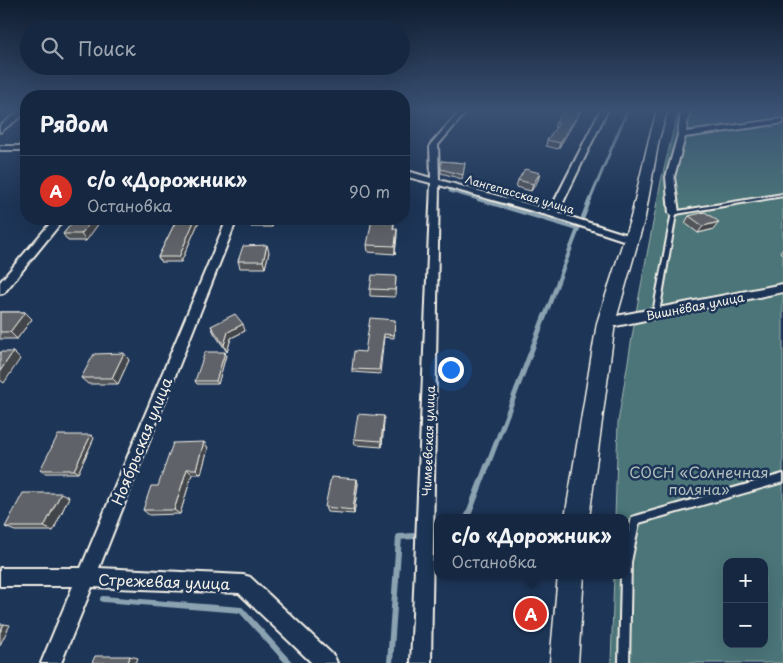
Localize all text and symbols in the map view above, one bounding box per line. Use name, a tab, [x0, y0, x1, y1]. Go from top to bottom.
search box	[20, 20, 410, 75]
icon: search	[38, 34, 66, 62]
text: Поиск	[78, 34, 136, 62]
text: Рядом	[40, 107, 108, 139]
text: с/о «Дорожник»	[87, 165, 247, 193]
street label: Лангепасская улица	[463, 170, 577, 218]
text: A	[50, 179, 62, 203]
text: 90 m	[349, 179, 390, 203]
text: Остановка	[87, 193, 172, 217]
street label: Вишнёвая улица	[644, 288, 746, 324]
your location	[438, 357, 464, 383]
street label: Ноябрьская улица	[105, 373, 177, 508]
street label: Чимеевская улица	[417, 385, 439, 497]
park label: СОСН «Солнечная поляна»	[629, 460, 769, 500]
popup	[434, 514, 629, 579]
text: с/о «Дорожник»	[451, 521, 612, 549]
text: Остановка	[451, 549, 536, 573]
map controls	[723, 558, 768, 648]
button: +	[723, 558, 768, 603]
street label: Стрежевая улица	[98, 567, 231, 595]
pin: A	[515, 595, 547, 633]
button: −	[723, 603, 768, 648]

